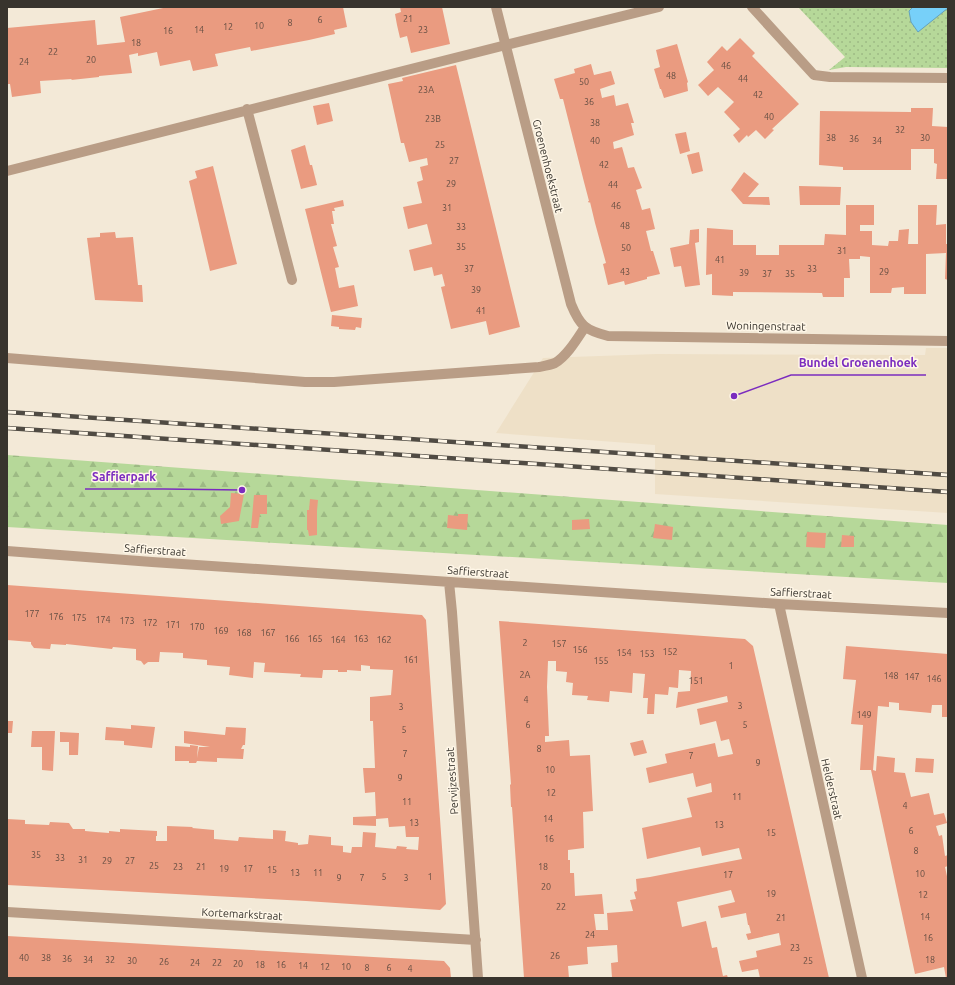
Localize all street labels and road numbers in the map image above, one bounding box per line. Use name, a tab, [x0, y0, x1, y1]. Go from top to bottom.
street label: Groenenhoekstraat	[531, 118, 566, 215]
street label: Woningenstraat	[726, 319, 806, 333]
street label: Saffierstraat	[124, 542, 187, 558]
street label: Saffierstraat	[447, 564, 510, 580]
street label: Saffierstraat	[770, 585, 833, 601]
street label: Pervijzestraat	[444, 746, 460, 815]
street label: Helderstraat	[819, 757, 845, 821]
street label: Kortemarkstraat	[201, 906, 284, 922]

